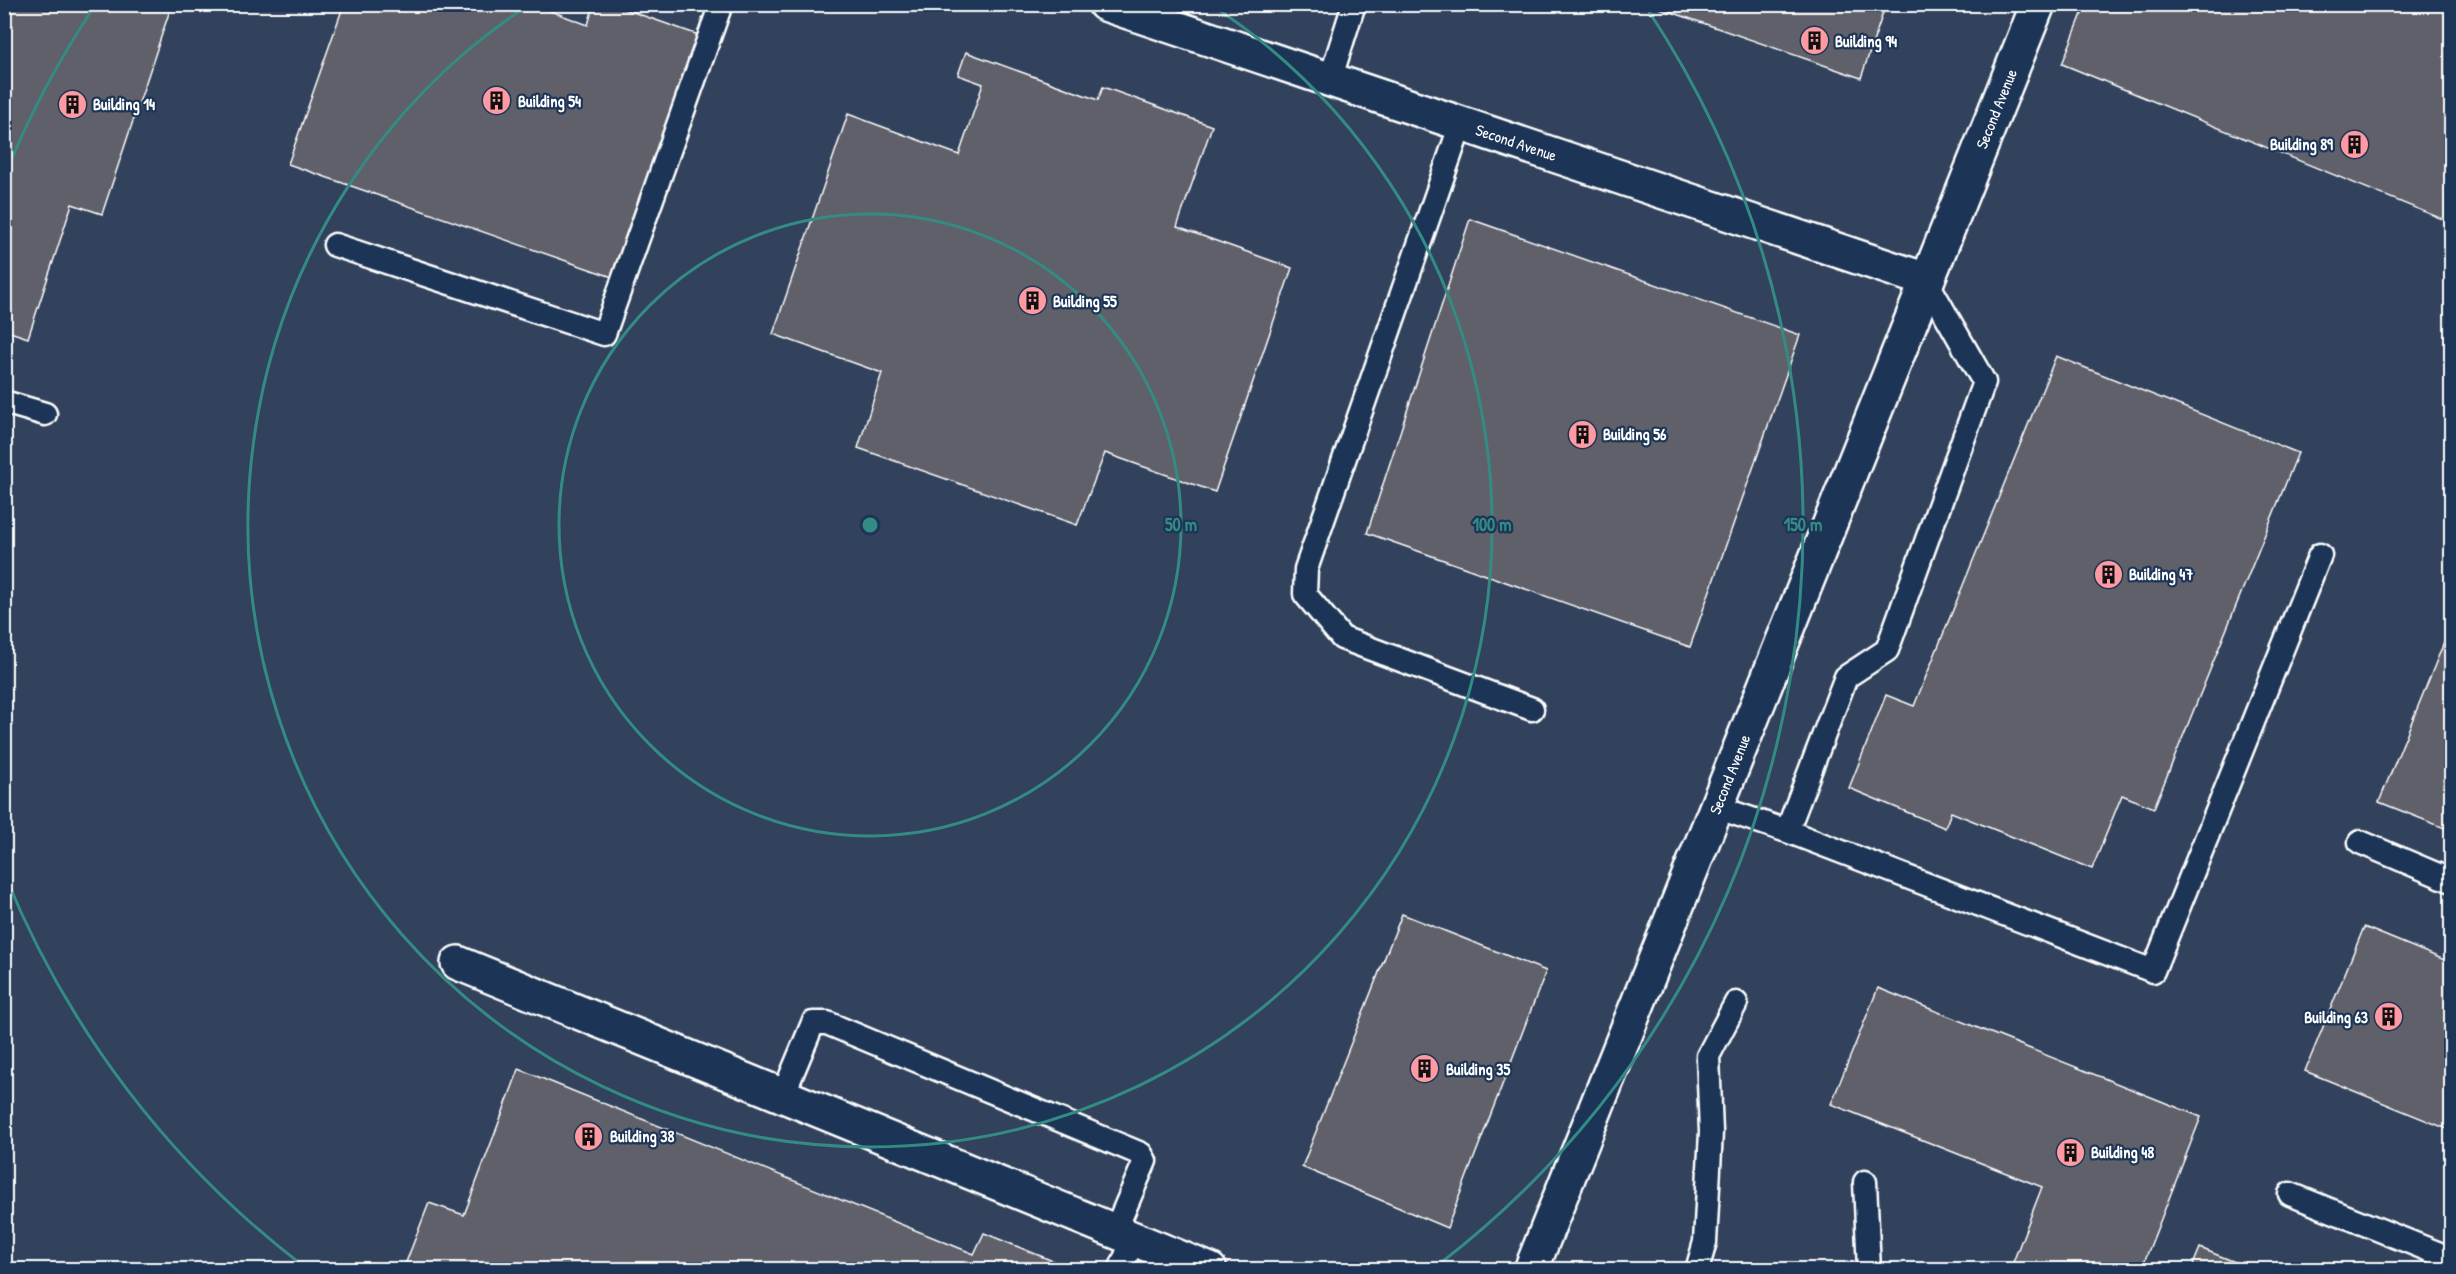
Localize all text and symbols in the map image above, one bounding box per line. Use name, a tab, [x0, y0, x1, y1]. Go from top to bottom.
building icon: Building 94	[1798, 25, 1830, 57]
place label: Building 94	[1835, 30, 1897, 53]
street label: Second Avenue	[1970, 65, 2022, 152]
building icon: Building 54	[481, 85, 513, 117]
building icon: Building 14	[56, 88, 88, 120]
place label: Building 54	[518, 90, 581, 113]
place label: Building 14	[93, 93, 155, 116]
street label: Second Avenue	[1473, 118, 1560, 166]
building icon: Building 89	[2338, 128, 2370, 160]
place label: Building 89	[2270, 133, 2333, 156]
building icon: Building 55	[1016, 285, 1048, 317]
place label: Building 55	[1053, 290, 1117, 313]
building icon: Building 56	[1566, 418, 1598, 450]
place label: Building 56	[1603, 423, 1667, 446]
text: 50 m	[1165, 512, 1197, 537]
text: 100 m	[1472, 512, 1512, 537]
text: 150 m	[1784, 512, 1822, 537]
centre of rings	[860, 515, 880, 535]
building icon: Building 47	[2092, 558, 2124, 590]
place label: Building 47	[2129, 563, 2193, 586]
street label: Second Avenue	[1704, 731, 1756, 817]
building icon: Building 63	[2373, 1001, 2405, 1033]
place label: Building 63	[2304, 1006, 2368, 1029]
building icon: Building 35	[1409, 1053, 1441, 1085]
place label: Building 35	[1446, 1058, 1510, 1081]
building icon: Building 38	[573, 1120, 605, 1152]
place label: Building 38	[610, 1125, 674, 1148]
building icon: Building 48	[2054, 1136, 2086, 1168]
place label: Building 48	[2091, 1141, 2154, 1164]

